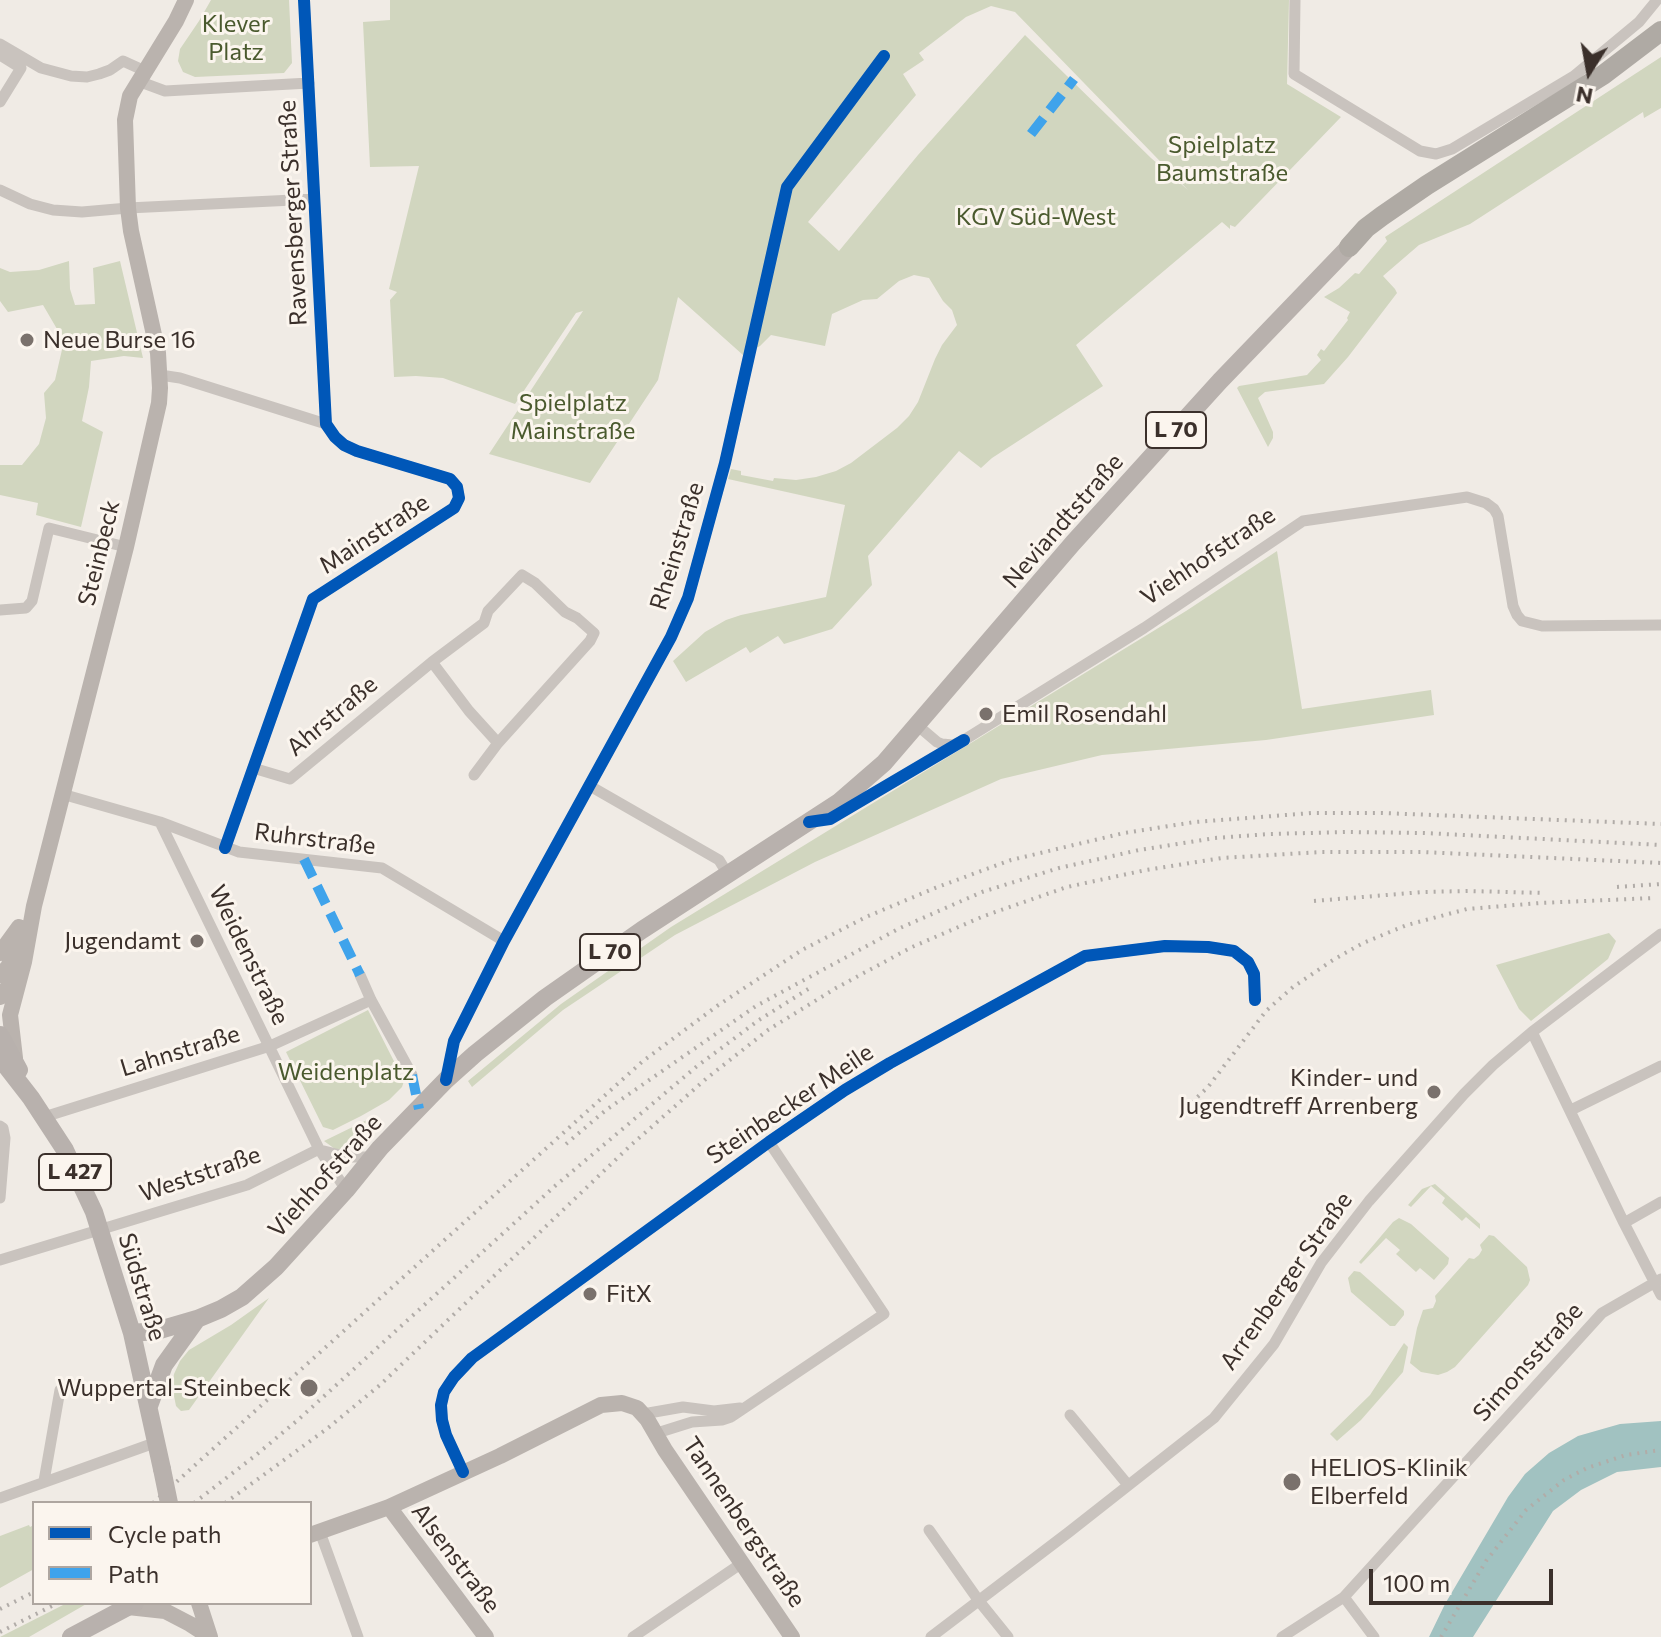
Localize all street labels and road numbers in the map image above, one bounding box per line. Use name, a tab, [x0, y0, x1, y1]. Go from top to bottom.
street label: Ravensberger Straße	[273, 99, 313, 327]
road number: L 70	[1146, 412, 1206, 448]
street label: Neviandtstraße	[997, 448, 1129, 594]
street label: Rheinstraße	[644, 479, 710, 613]
street label: Mainstraße	[314, 488, 434, 580]
street label: Steinbeck	[72, 497, 126, 609]
street label: Viehhofstraße	[1135, 500, 1281, 612]
street label: Ahrstraße	[281, 670, 383, 762]
street label: Ruhrstraße	[253, 817, 377, 861]
street label: Weidenstraße	[203, 881, 295, 1029]
road number: L 70	[580, 934, 640, 970]
street label: Lahnstraße	[117, 1019, 243, 1083]
street label: Steinbecker Meile	[701, 1038, 879, 1170]
street label: Viehhofstraße	[262, 1108, 388, 1244]
street label: Weststraße	[136, 1140, 264, 1208]
road number: L 427	[39, 1154, 111, 1190]
street label: Arrenberger Straße	[1214, 1186, 1358, 1376]
street label: Südstraße	[112, 1230, 172, 1344]
street label: Simonsstraße	[1467, 1297, 1589, 1427]
street label: Tannenbergstraße	[676, 1431, 812, 1613]
street label: Alsenstraße	[405, 1498, 507, 1618]

